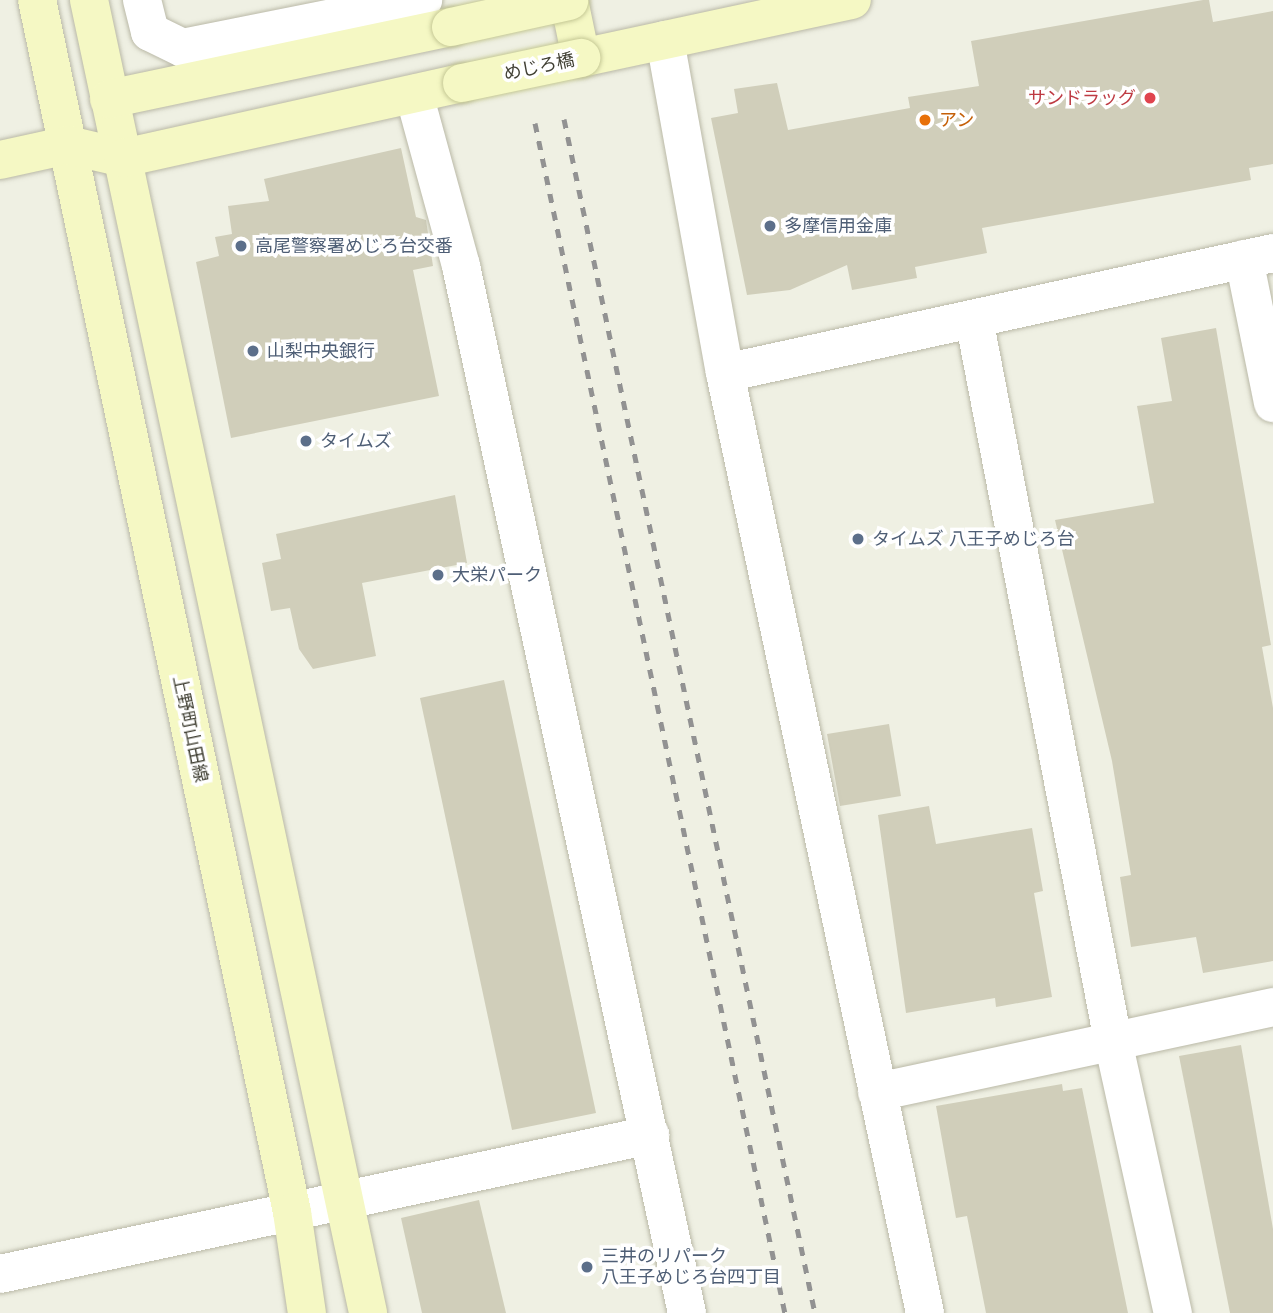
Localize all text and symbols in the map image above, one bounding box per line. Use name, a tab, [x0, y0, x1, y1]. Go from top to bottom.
street label: めじろ橋	[502, 49, 576, 85]
place label: サンドラッグ	[1028, 87, 1136, 109]
marker: サンドラッグ	[1142, 90, 1158, 106]
place label: アン	[939, 109, 975, 131]
marker: アン	[917, 112, 933, 128]
place label: 多摩信用金庫	[784, 215, 892, 237]
marker: 多摩信用金庫	[762, 218, 778, 234]
place label: 高尾警察署めじろ台交番	[255, 235, 453, 257]
marker: 高尾警察署めじろ台交番	[233, 238, 249, 254]
place label: 山梨中央銀行	[267, 340, 375, 362]
marker: 山梨中央銀行	[245, 343, 261, 359]
place label: タイムズ	[320, 430, 392, 452]
marker: タイムズ	[298, 433, 314, 449]
place label: タイムズ 八王子めじろ台	[872, 528, 1075, 550]
marker: タイムズ 八王子めじろ台	[850, 531, 866, 547]
place label: 大栄パーク	[452, 564, 542, 586]
marker: 大栄パーク	[430, 567, 446, 583]
street label: 上野町山田線	[168, 674, 212, 784]
place label: 三井のリパーク 八王子めじろ台四丁目	[601, 1246, 781, 1288]
marker: 三井のリパーク 八王子めじろ台四丁目	[579, 1259, 595, 1275]

